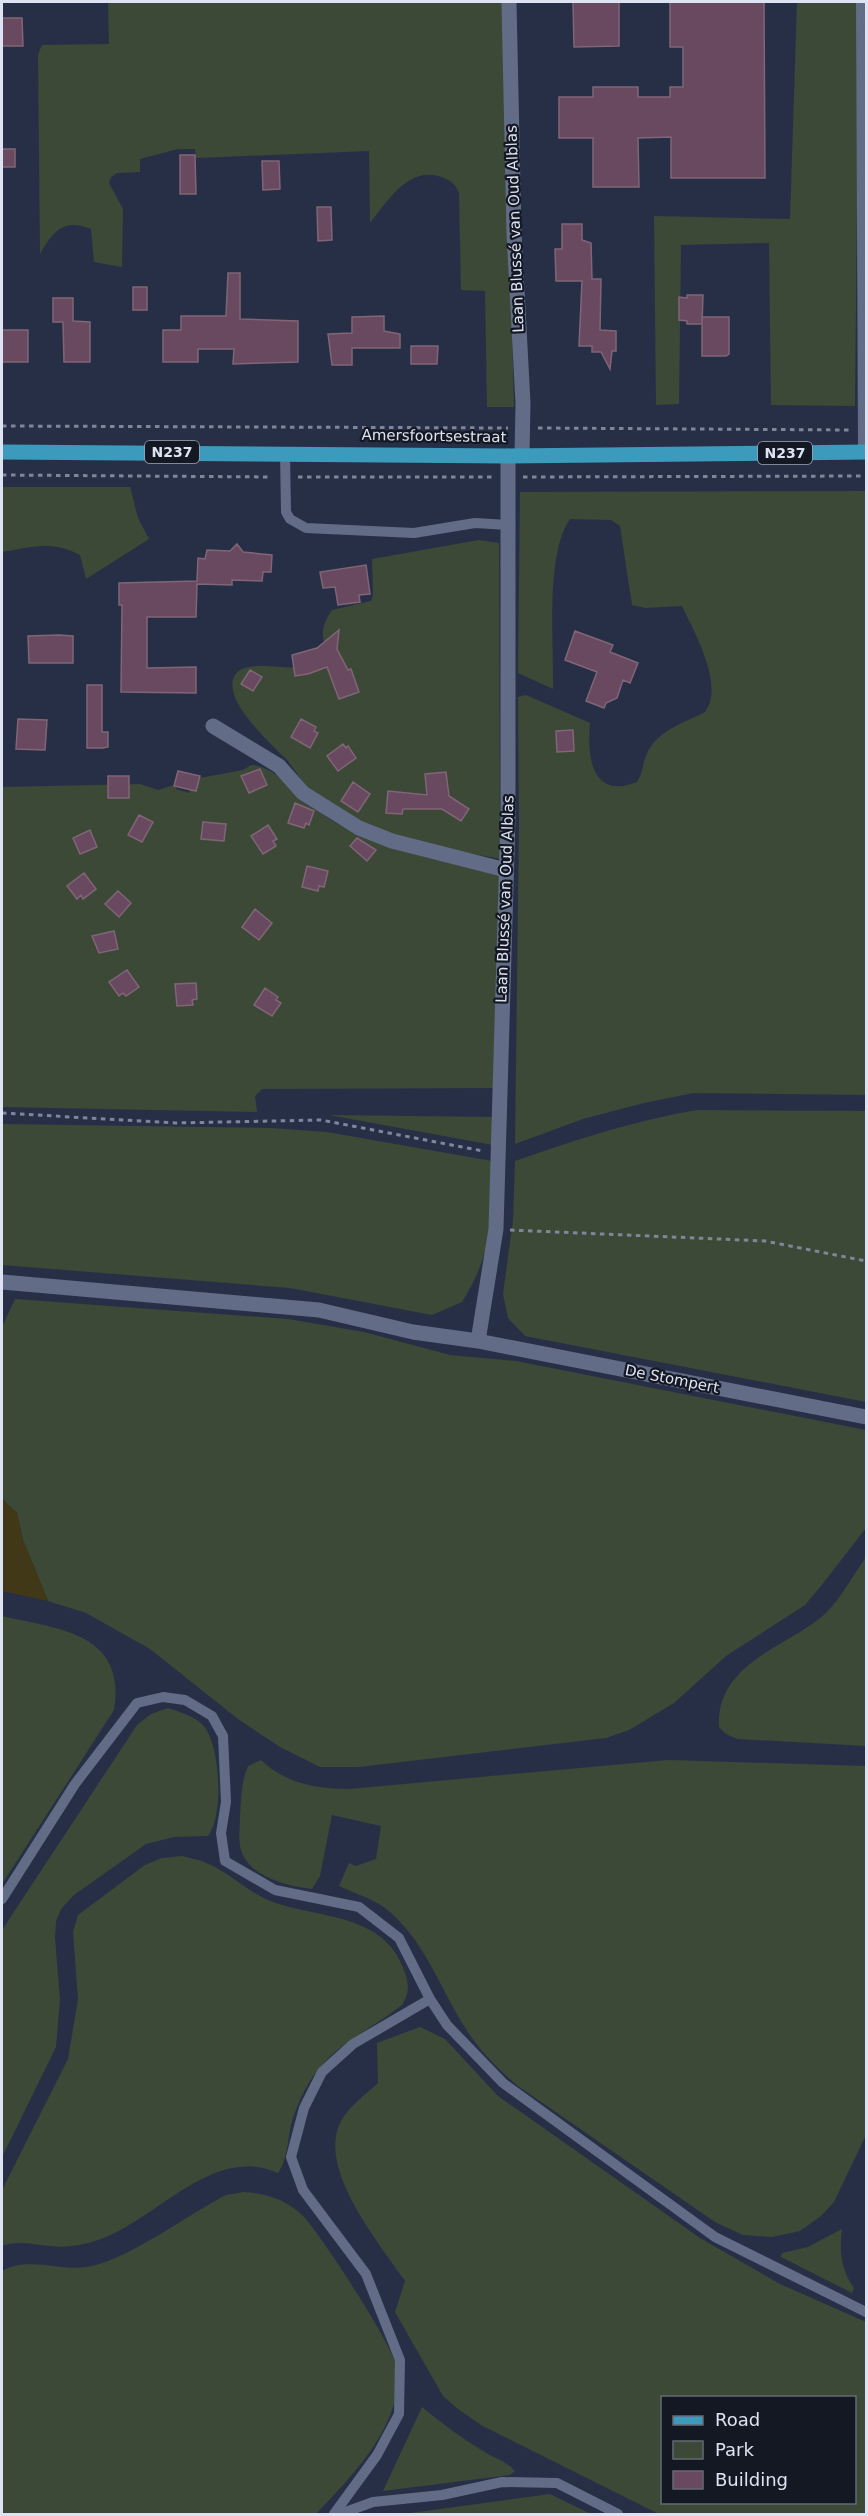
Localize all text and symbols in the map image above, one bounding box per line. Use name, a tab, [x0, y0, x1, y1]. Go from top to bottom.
street label: Laan Blussé van Oud Alblas	[502, 125, 528, 333]
street label: Amersfoortsestraat	[361, 426, 507, 446]
road number: N237	[145, 441, 199, 463]
road number: N237	[758, 442, 812, 464]
street label: Laan Blussé van Oud Alblas	[492, 795, 518, 1003]
street label: De Stompert	[623, 1361, 721, 1397]
legend	[661, 2396, 856, 2504]
text: Road	[715, 2409, 760, 2430]
text: Park	[715, 2439, 754, 2460]
text: Building	[715, 2469, 788, 2490]

